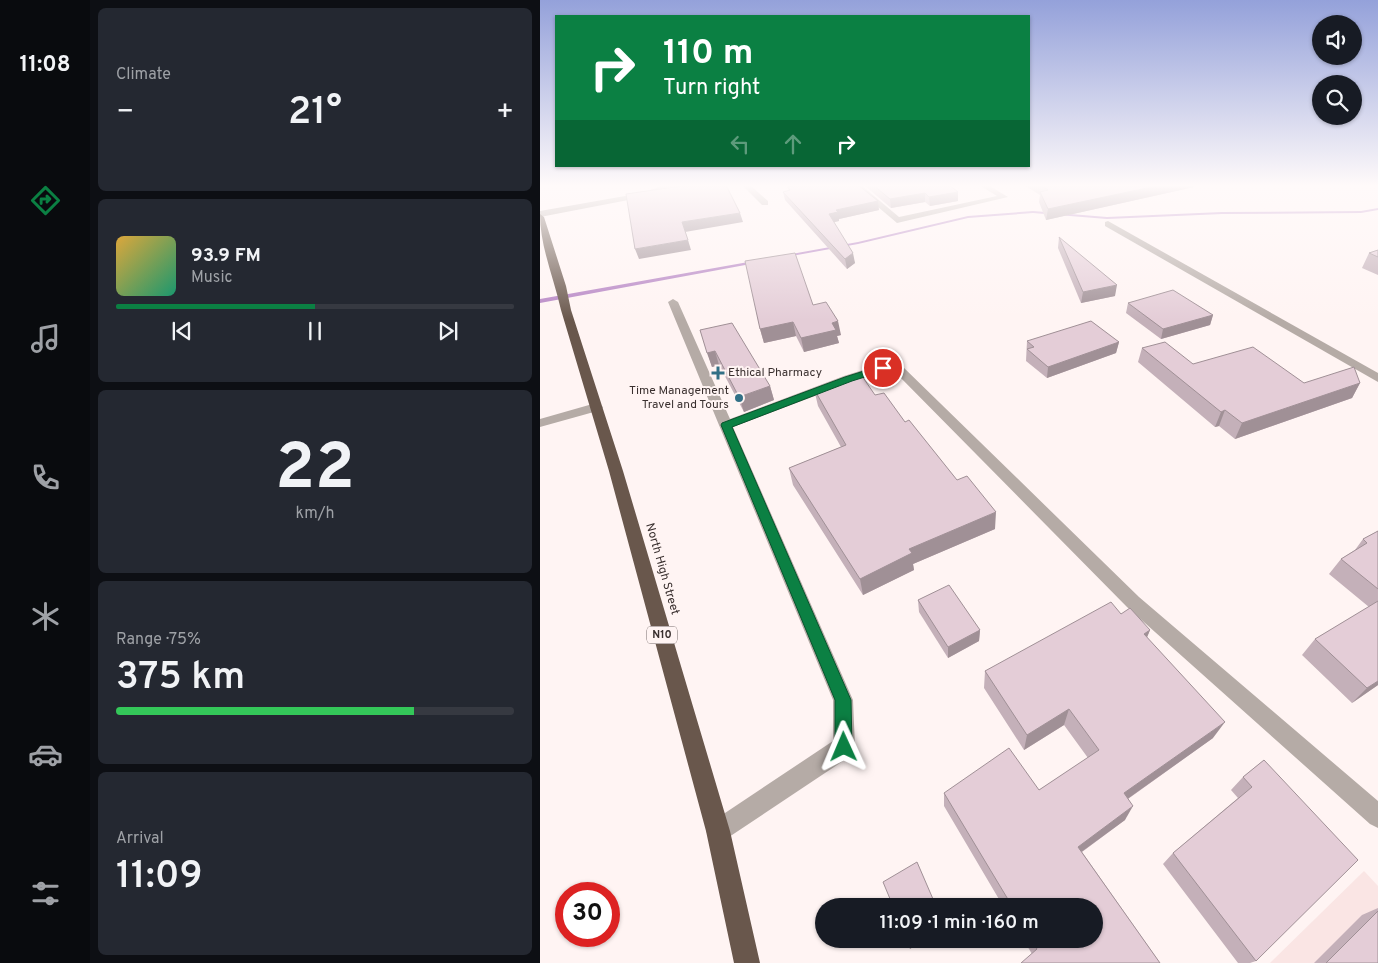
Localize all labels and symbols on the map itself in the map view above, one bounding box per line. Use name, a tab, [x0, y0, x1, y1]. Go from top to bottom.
pin	[862, 347, 904, 389]
place label: Ethical Pharmacy	[728, 365, 822, 381]
marker: Ethical Pharmacy	[712, 367, 724, 379]
place label: Time Management Travel and Tours	[629, 383, 729, 413]
marker: Time Management Travel and Tours	[733, 392, 745, 404]
street label: North High Street	[641, 521, 683, 617]
road number: N10	[647, 626, 677, 644]
position arrow	[817, 720, 869, 772]
speed limit sign: 30	[555, 882, 620, 947]

